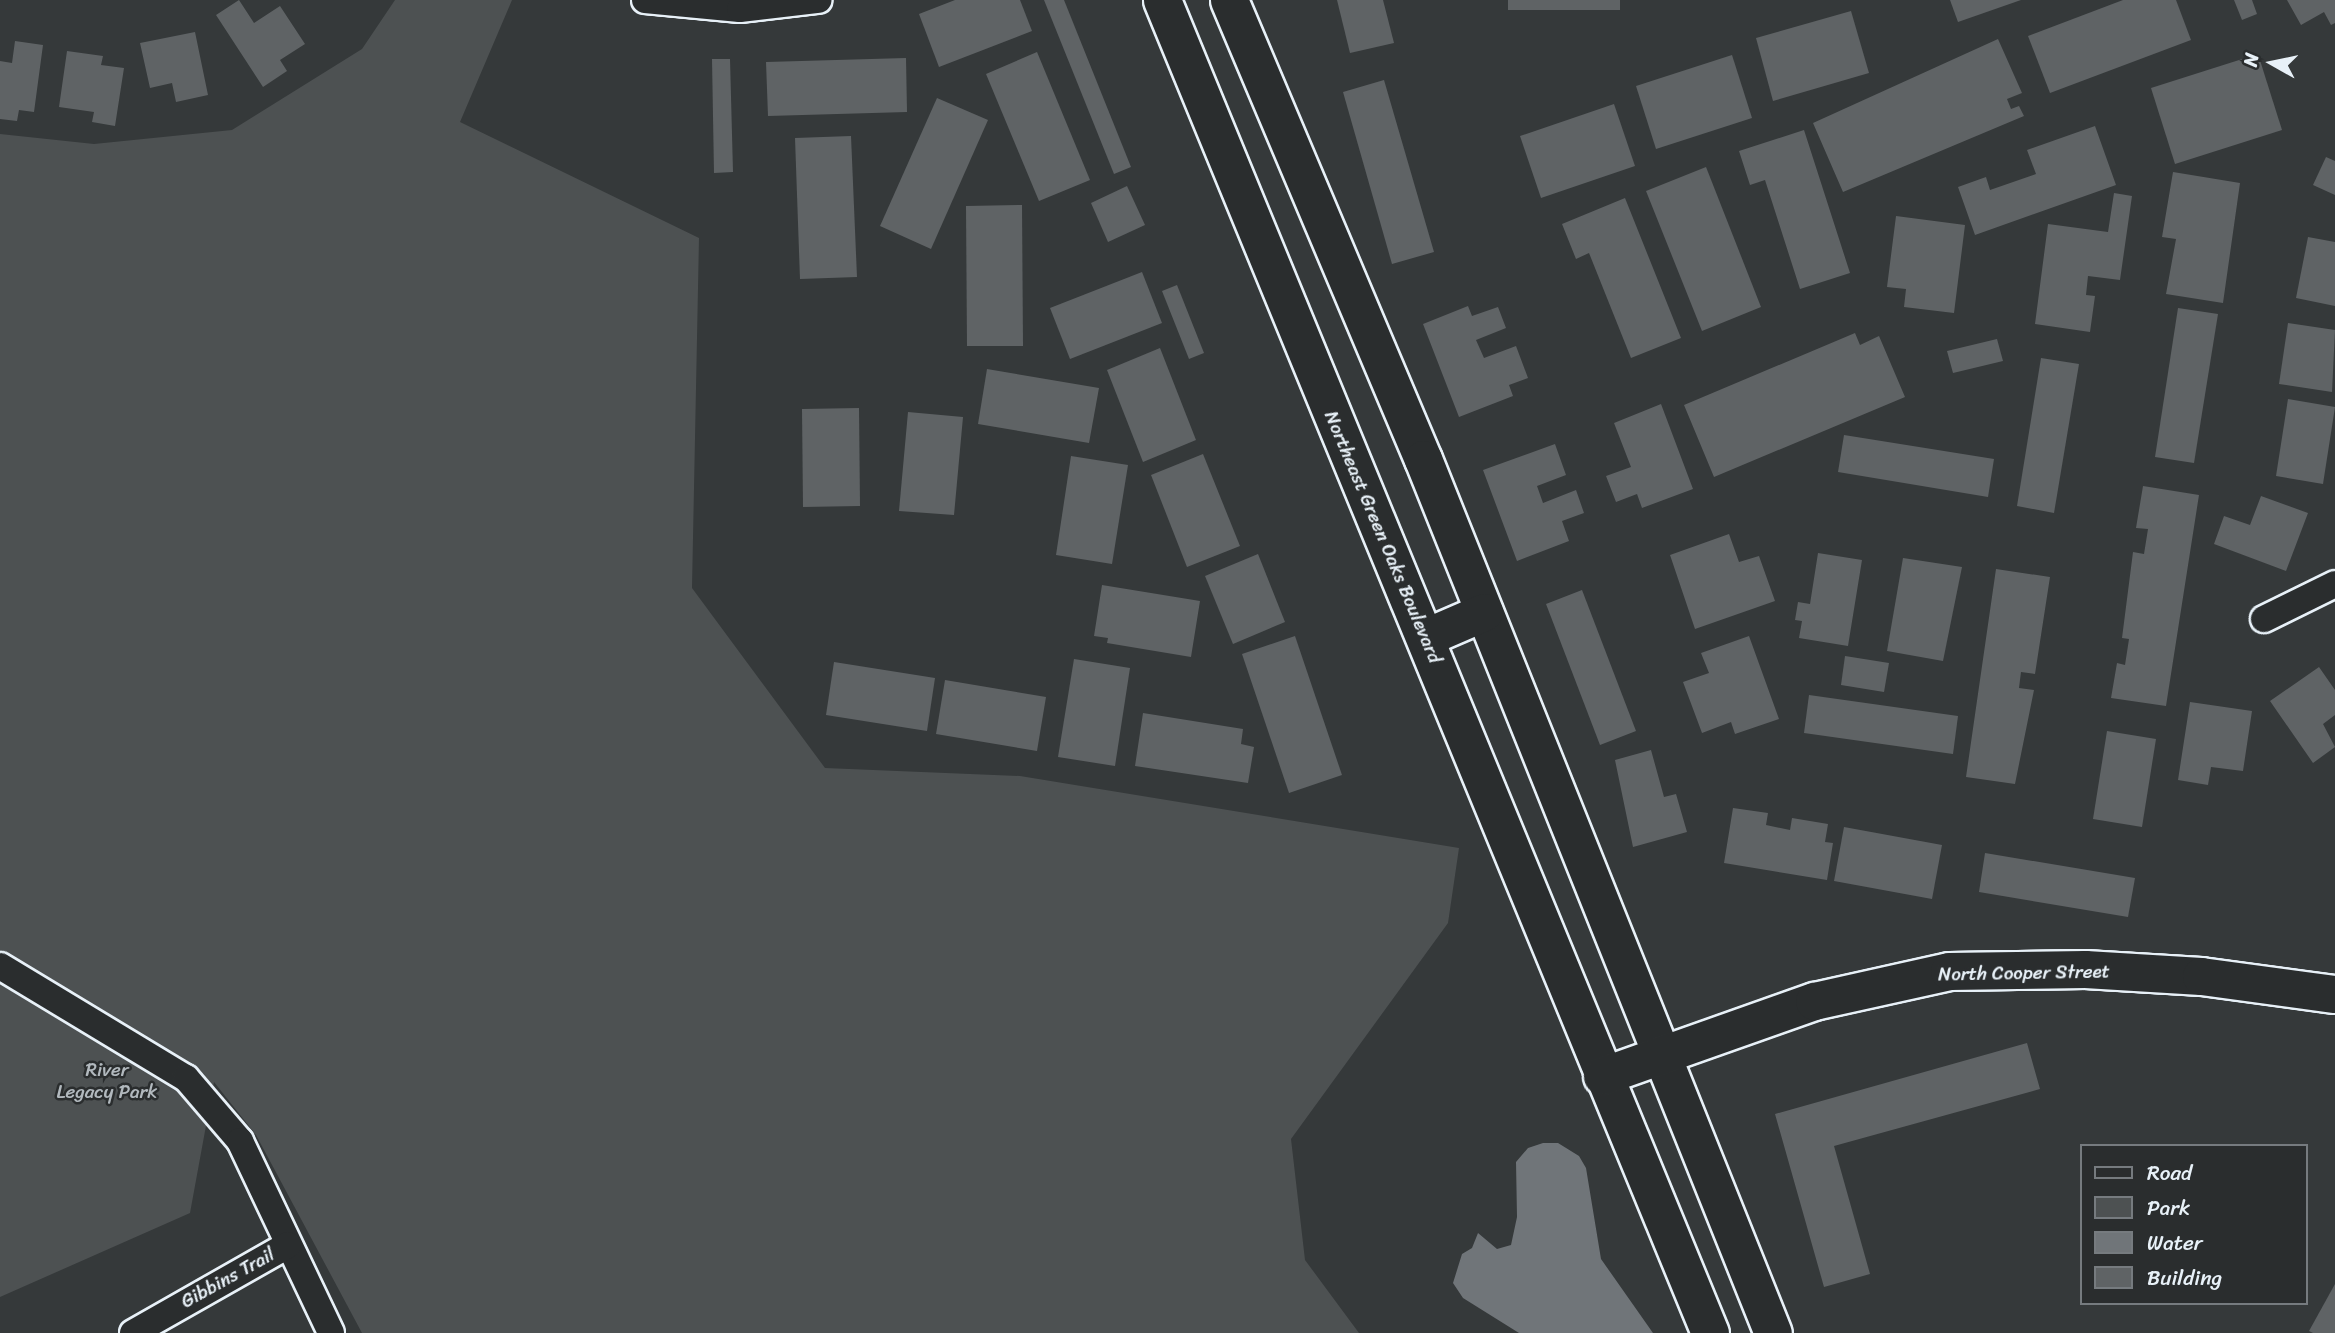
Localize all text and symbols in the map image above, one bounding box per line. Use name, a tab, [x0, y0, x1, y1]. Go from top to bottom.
north arrow	[2237, 28, 2307, 98]
text: N	[2233, 51, 2268, 69]
street label: Northeast Green Oaks Boulevard	[1319, 407, 1447, 667]
street label: North Cooper Street	[1938, 960, 2110, 986]
park label: River Legacy Park	[57, 1059, 157, 1103]
legend	[2080, 1144, 2307, 1305]
text: Road	[2147, 1154, 2192, 1192]
text: Park	[2147, 1189, 2190, 1227]
text: Water	[2147, 1224, 2202, 1262]
street label: Gibbins Trail	[177, 1243, 279, 1313]
text: Building	[2147, 1259, 2222, 1297]

